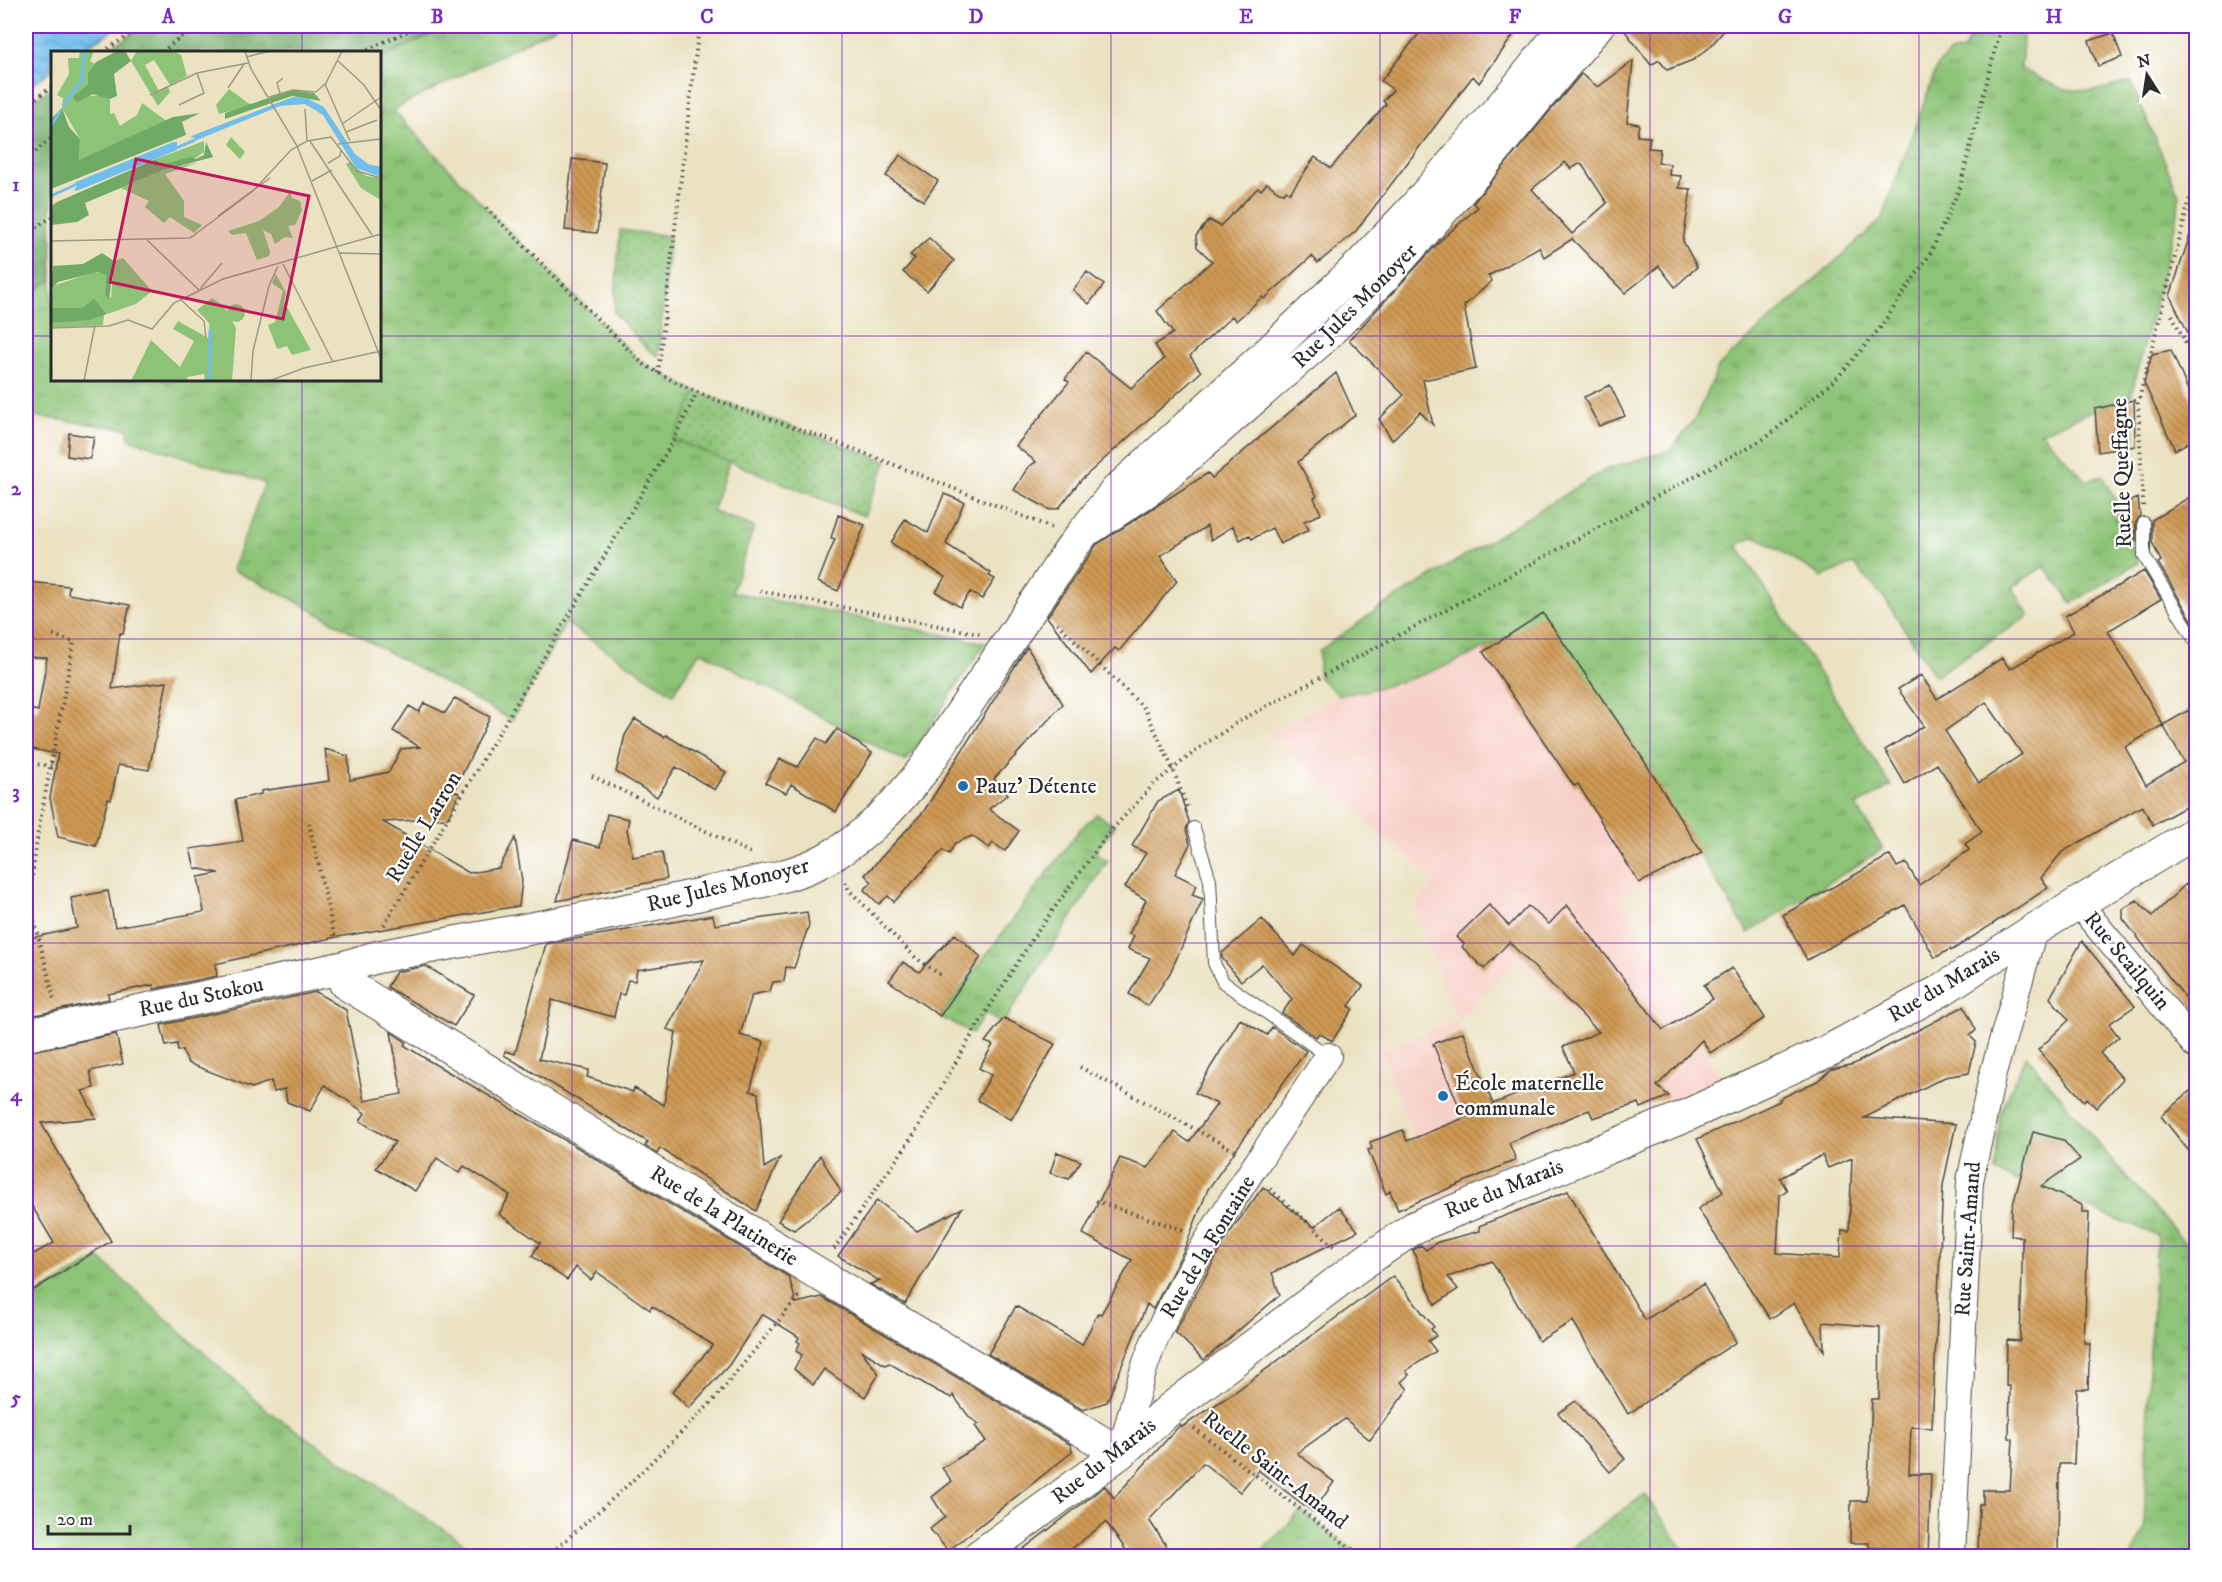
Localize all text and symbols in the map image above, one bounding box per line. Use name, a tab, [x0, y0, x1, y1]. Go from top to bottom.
text: A	[161, 5, 176, 30]
text: B	[431, 5, 443, 30]
text: C	[700, 5, 714, 30]
text: D	[969, 5, 984, 30]
text: E	[1239, 5, 1253, 30]
text: F	[1509, 5, 1522, 30]
text: G	[1778, 5, 1792, 30]
text: H	[2046, 5, 2063, 30]
north arrow	[2117, 45, 2177, 105]
text: N	[2136, 50, 2153, 72]
inset map	[51, 51, 381, 381]
text: 1	[12, 173, 20, 198]
street label: Rue Jules Monoyer	[1287, 237, 1424, 374]
street label: Ruelle Queffagne	[2106, 397, 2138, 549]
text: 2	[11, 477, 22, 502]
street label: Ruelle Larron	[380, 766, 468, 888]
place label: Pauz' Détente	[975, 773, 1097, 800]
marker: Pauz' Détente	[956, 779, 970, 793]
text: 3	[12, 780, 20, 805]
street label: Rue Jules Monoyer	[644, 852, 813, 918]
street label: Rue Scailquin	[2078, 906, 2176, 1016]
street label: Rue du Marais	[1883, 941, 2005, 1029]
street label: Rue du Stokou	[136, 971, 266, 1023]
place label: École maternelle communale	[1455, 1070, 1604, 1122]
text: 4	[10, 1083, 23, 1108]
marker: École maternelle communale	[1436, 1089, 1450, 1103]
street label: Rue du Marais	[1441, 1153, 1567, 1225]
street label: Rue de la Platinerie	[645, 1160, 803, 1272]
street label: Rue Saint-Amand	[1949, 1161, 1987, 1317]
street label: Rue de la Fontaine	[1155, 1171, 1261, 1323]
text: 5	[10, 1386, 21, 1411]
street label: Ruelle Saint-Amand	[1197, 1405, 1353, 1535]
street label: Rue du Marais	[1046, 1412, 1162, 1510]
scale bar	[48, 1498, 130, 1536]
text: 20 m	[57, 1509, 93, 1531]

